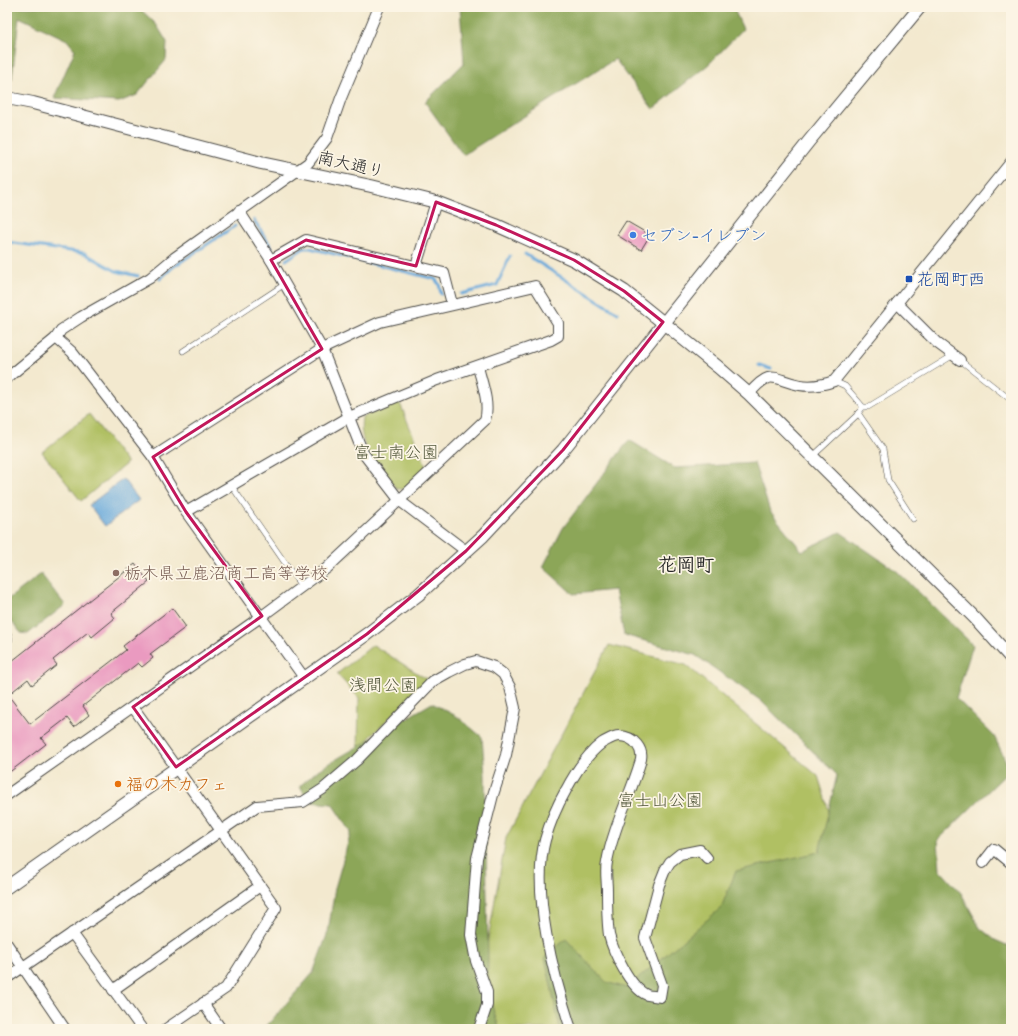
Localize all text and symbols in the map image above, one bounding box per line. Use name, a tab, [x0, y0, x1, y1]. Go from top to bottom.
street label: 南大通り	[316, 147, 386, 181]
place label: セブン-イレブン	[641, 225, 767, 245]
marker: セブン-イレブン	[628, 230, 638, 240]
place label: 花岡町西	[917, 269, 985, 289]
marker: 花岡町西	[904, 274, 914, 284]
park label: 富士南公園	[354, 442, 439, 462]
district label: 花岡町	[657, 553, 715, 576]
place label: 栃木県立鹿沼商工高等学校	[124, 563, 328, 583]
marker: 栃木県立鹿沼商工高等学校	[111, 568, 121, 578]
park label: 浅間公園	[349, 675, 417, 695]
place label: 福の木カフェ	[126, 774, 228, 794]
marker: 福の木カフェ	[113, 779, 123, 789]
park label: 富士山公園	[618, 790, 703, 810]

